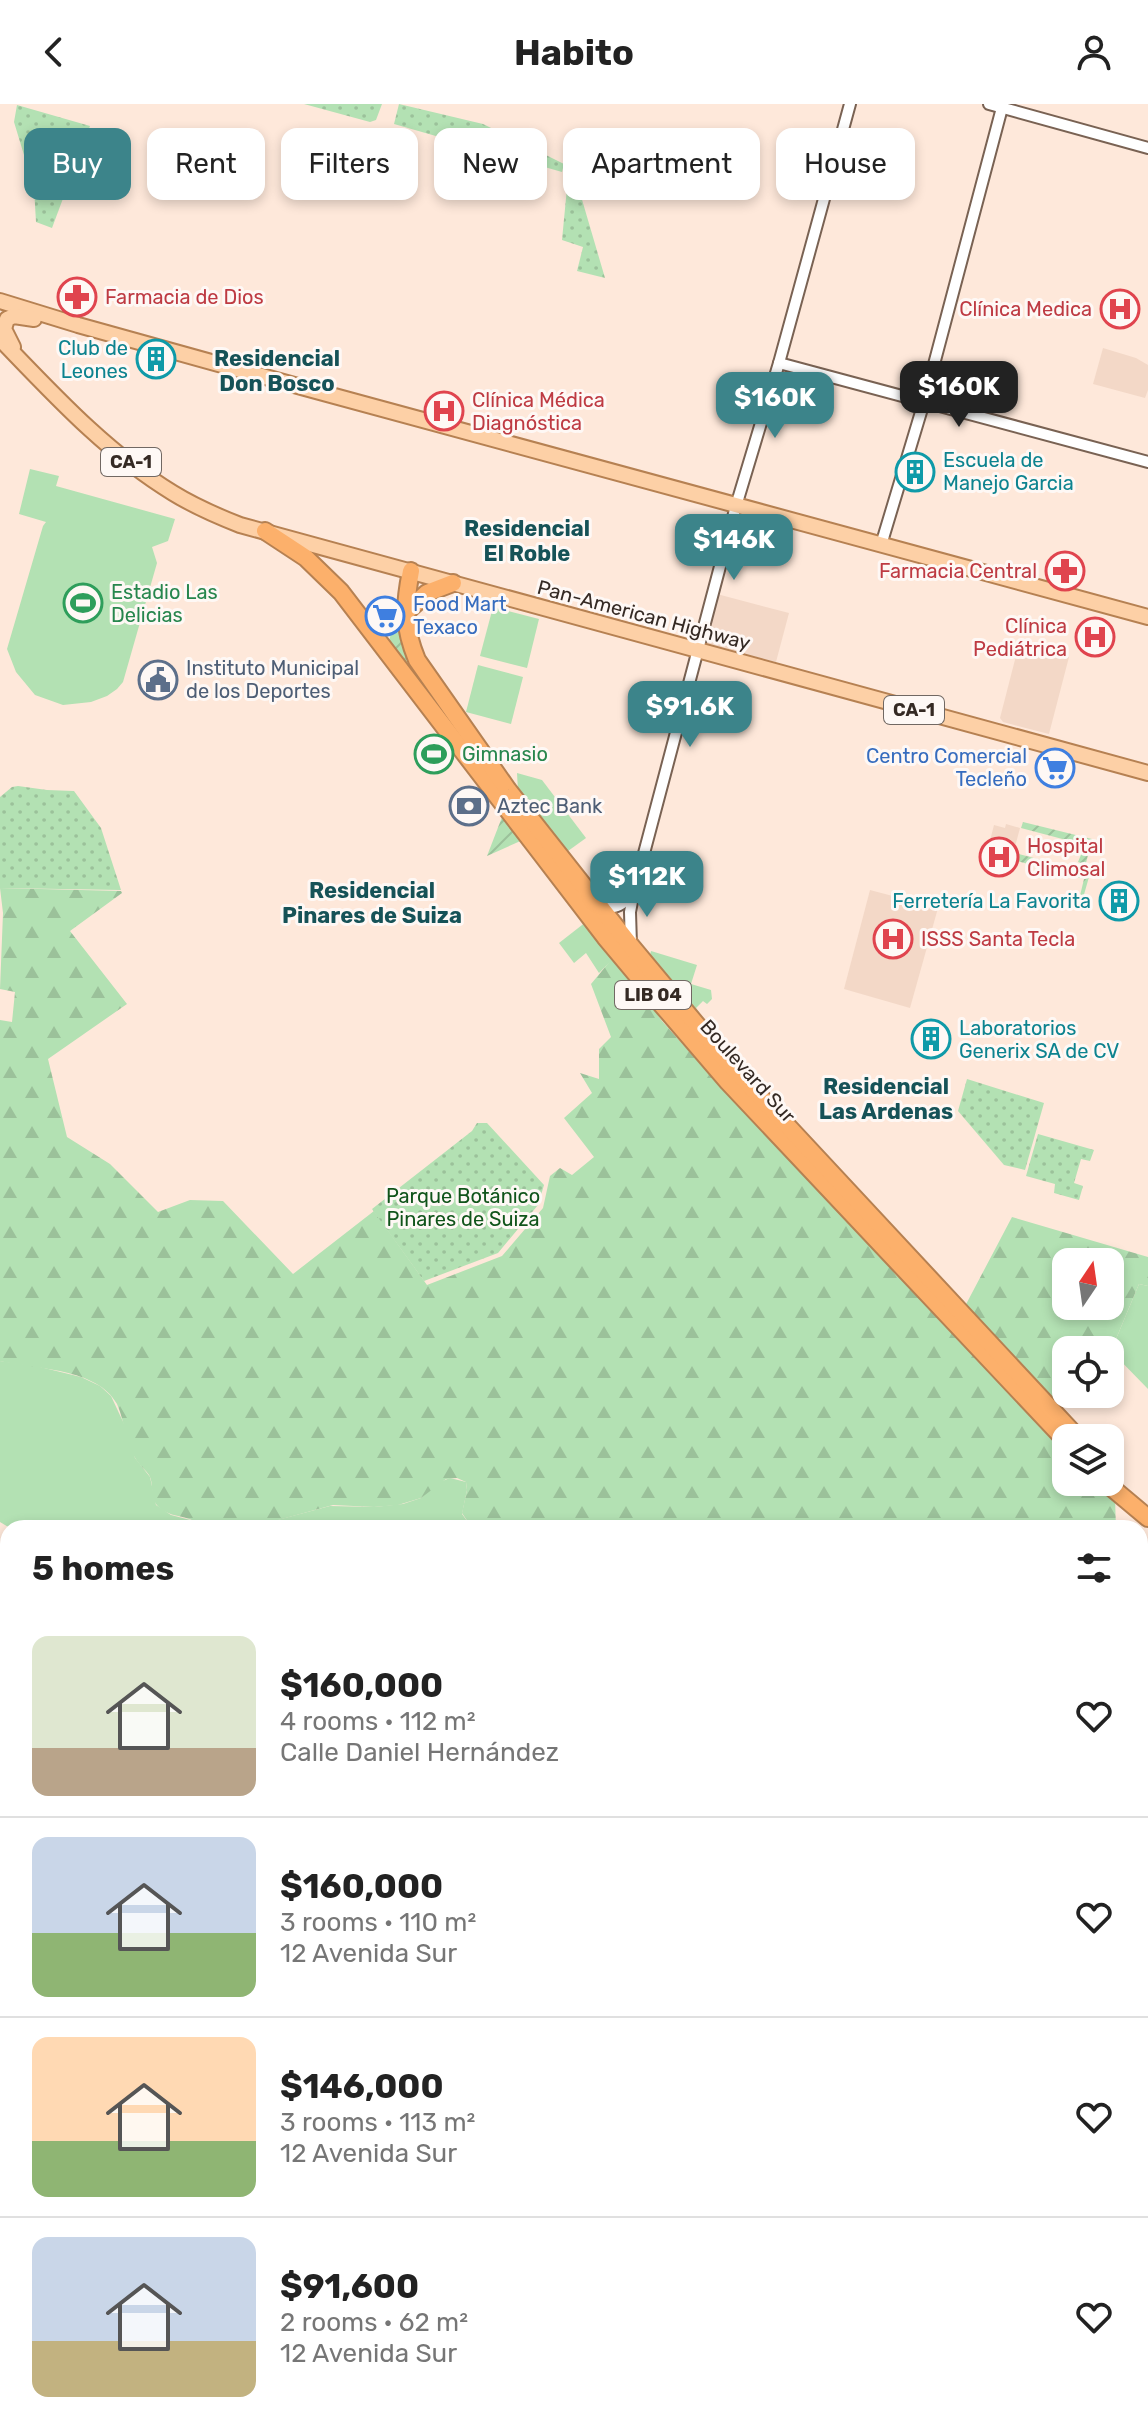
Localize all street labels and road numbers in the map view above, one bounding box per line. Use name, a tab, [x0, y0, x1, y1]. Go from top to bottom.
road number: CA-1	[101, 448, 161, 476]
street label: Pan-American Highway	[535, 575, 753, 655]
road number: CA-1	[884, 696, 944, 724]
road number: LIB 04	[615, 981, 691, 1009]
street label: Boulevard Sur	[695, 1014, 801, 1128]

